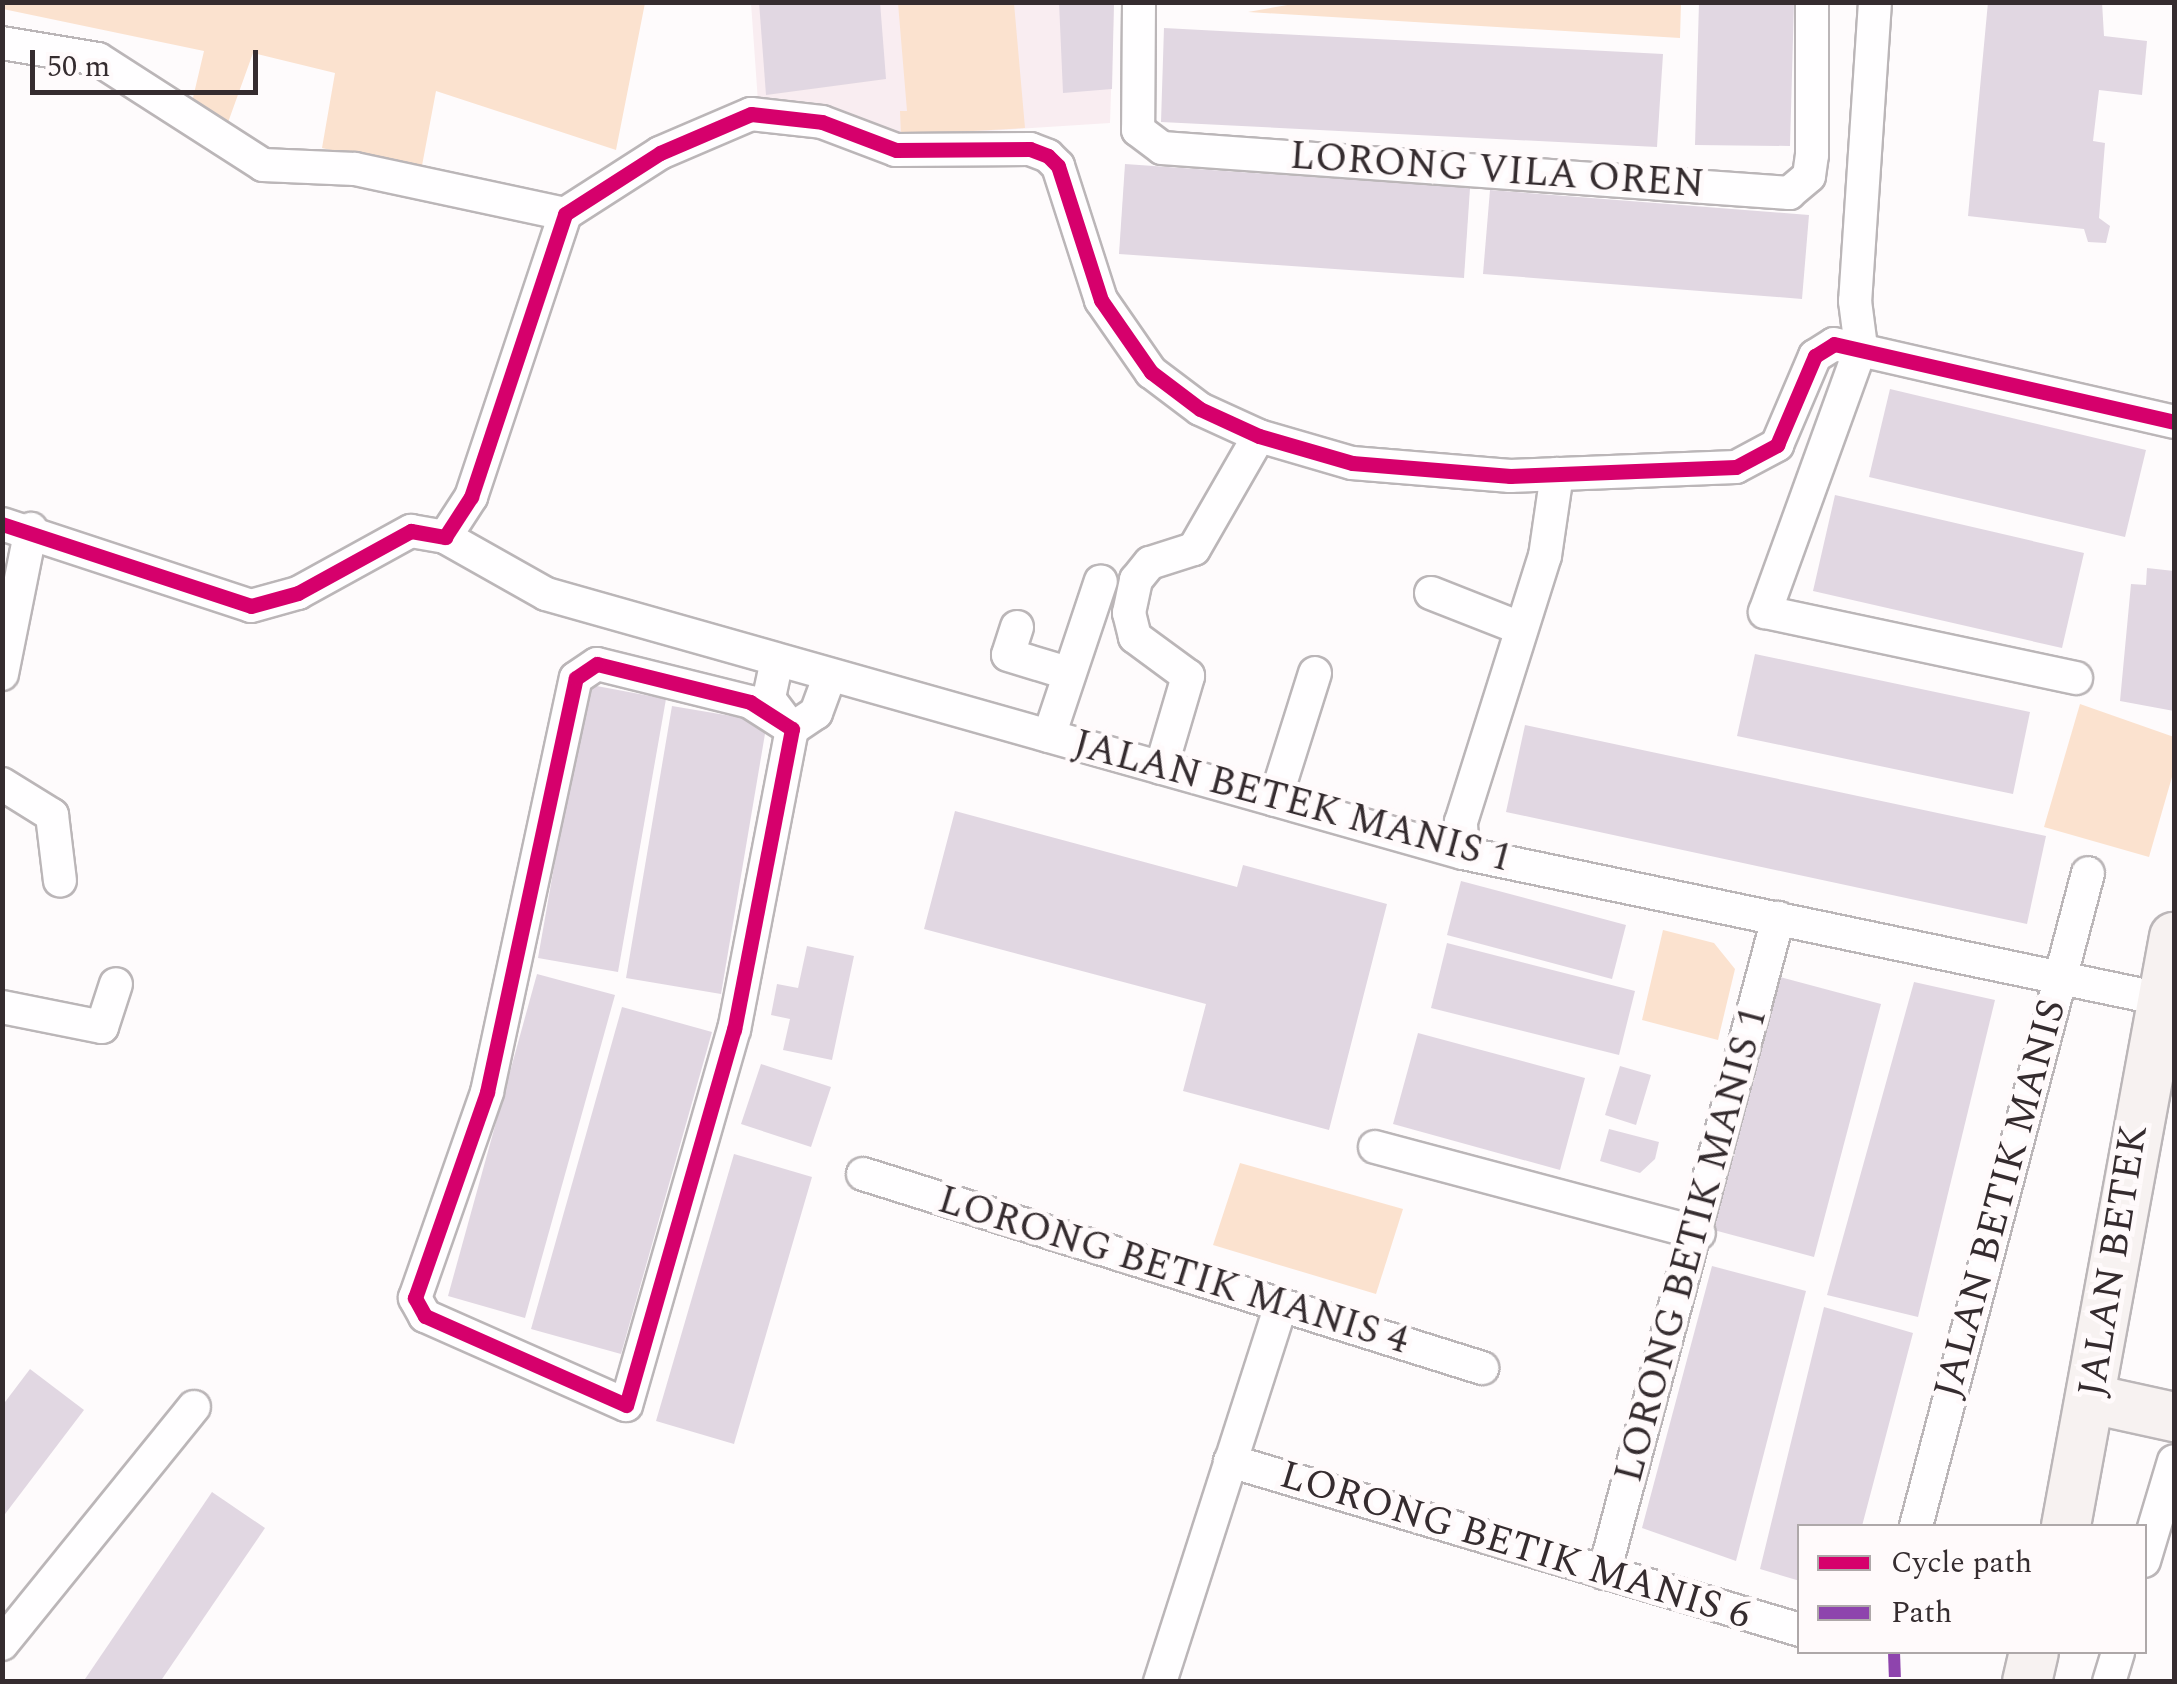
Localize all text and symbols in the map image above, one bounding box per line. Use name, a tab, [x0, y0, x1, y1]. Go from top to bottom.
scale bar	[35, 30, 262, 92]
text: 50 m	[47, 44, 110, 90]
street label: LORONG VILA OREN	[1288, 133, 1706, 209]
street label: JALAN BETEK MANIS 1	[1068, 720, 1516, 884]
street label: JALAN BETIK MANIS	[1925, 994, 2077, 1404]
street label: LORONG BETIK MANIS 1	[1605, 1002, 1779, 1488]
street label: JALAN BETEK	[2069, 1122, 2159, 1400]
street label: LORONG BETIK MANIS 4	[932, 1176, 1414, 1366]
street label: LORONG BETIK MANIS 6	[1274, 1451, 1756, 1641]
legend	[1797, 1524, 2147, 1654]
text: Cycle path	[1891, 1540, 2032, 1586]
text: Path	[1891, 1590, 1952, 1636]

